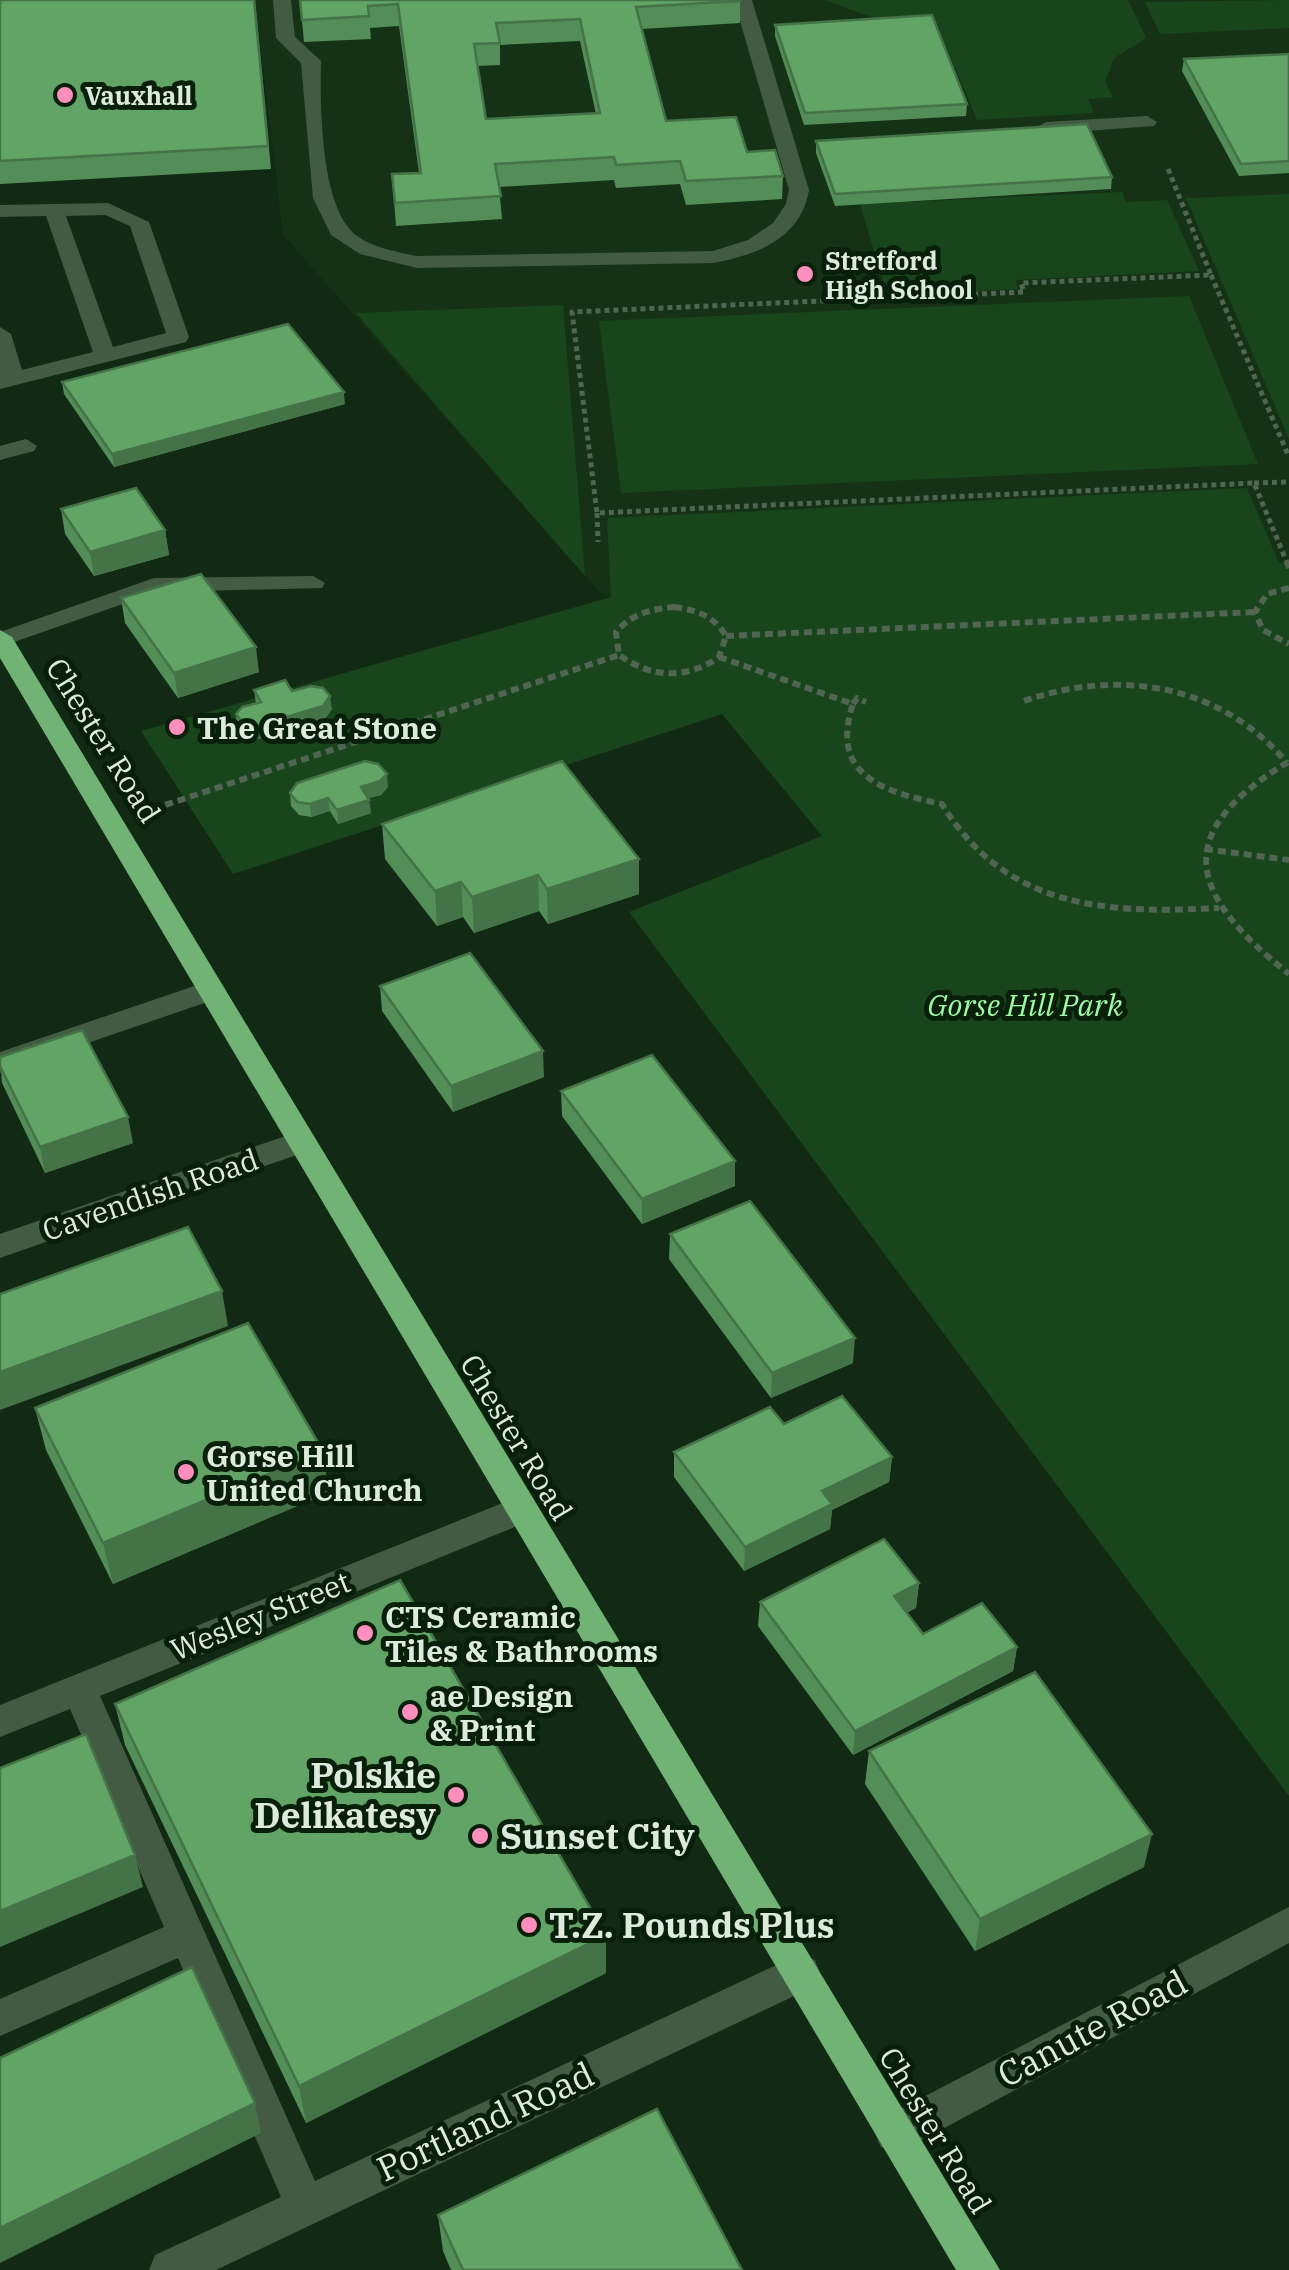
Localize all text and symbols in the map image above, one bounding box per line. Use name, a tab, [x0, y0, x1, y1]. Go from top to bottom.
place label: Vauxhall	[85, 79, 192, 112]
marker: Vauxhall	[54, 84, 76, 106]
place label: Stretford High School	[825, 244, 973, 306]
marker: Stretford High School	[794, 263, 816, 285]
street label: Chester Road	[38, 650, 170, 830]
place label: The Great Stone	[197, 708, 437, 747]
marker: The Great Stone	[166, 716, 188, 738]
park label: Gorse Hill Park	[927, 985, 1123, 1024]
street label: Cavendish Road	[37, 1139, 263, 1249]
street label: Chester Road	[452, 1347, 582, 1527]
place label: Gorse Hill United Church	[206, 1436, 423, 1509]
marker: Gorse Hill United Church	[175, 1461, 197, 1483]
street label: Wesley Street	[164, 1561, 356, 1669]
place label: CTS Ceramic Tiles & Bathrooms	[385, 1597, 658, 1670]
marker: CTS Ceramic Tiles & Bathrooms	[354, 1622, 376, 1644]
place label: ae Design & Print	[430, 1676, 573, 1749]
marker: ae Design & Print	[399, 1701, 421, 1723]
place label: Polskie Delikatesy	[254, 1752, 436, 1838]
marker: Polskie Delikatesy	[445, 1784, 467, 1806]
place label: Sunset City	[500, 1813, 695, 1859]
marker: Sunset City	[469, 1825, 491, 1847]
place label: T.Z. Pounds Plus	[549, 1902, 835, 1948]
marker: T.Z. Pounds Plus	[518, 1914, 540, 1936]
street label: Canute Road	[989, 1959, 1195, 2097]
street label: Chester Road	[871, 2040, 1001, 2220]
street label: Portland Road	[369, 2051, 601, 2191]

